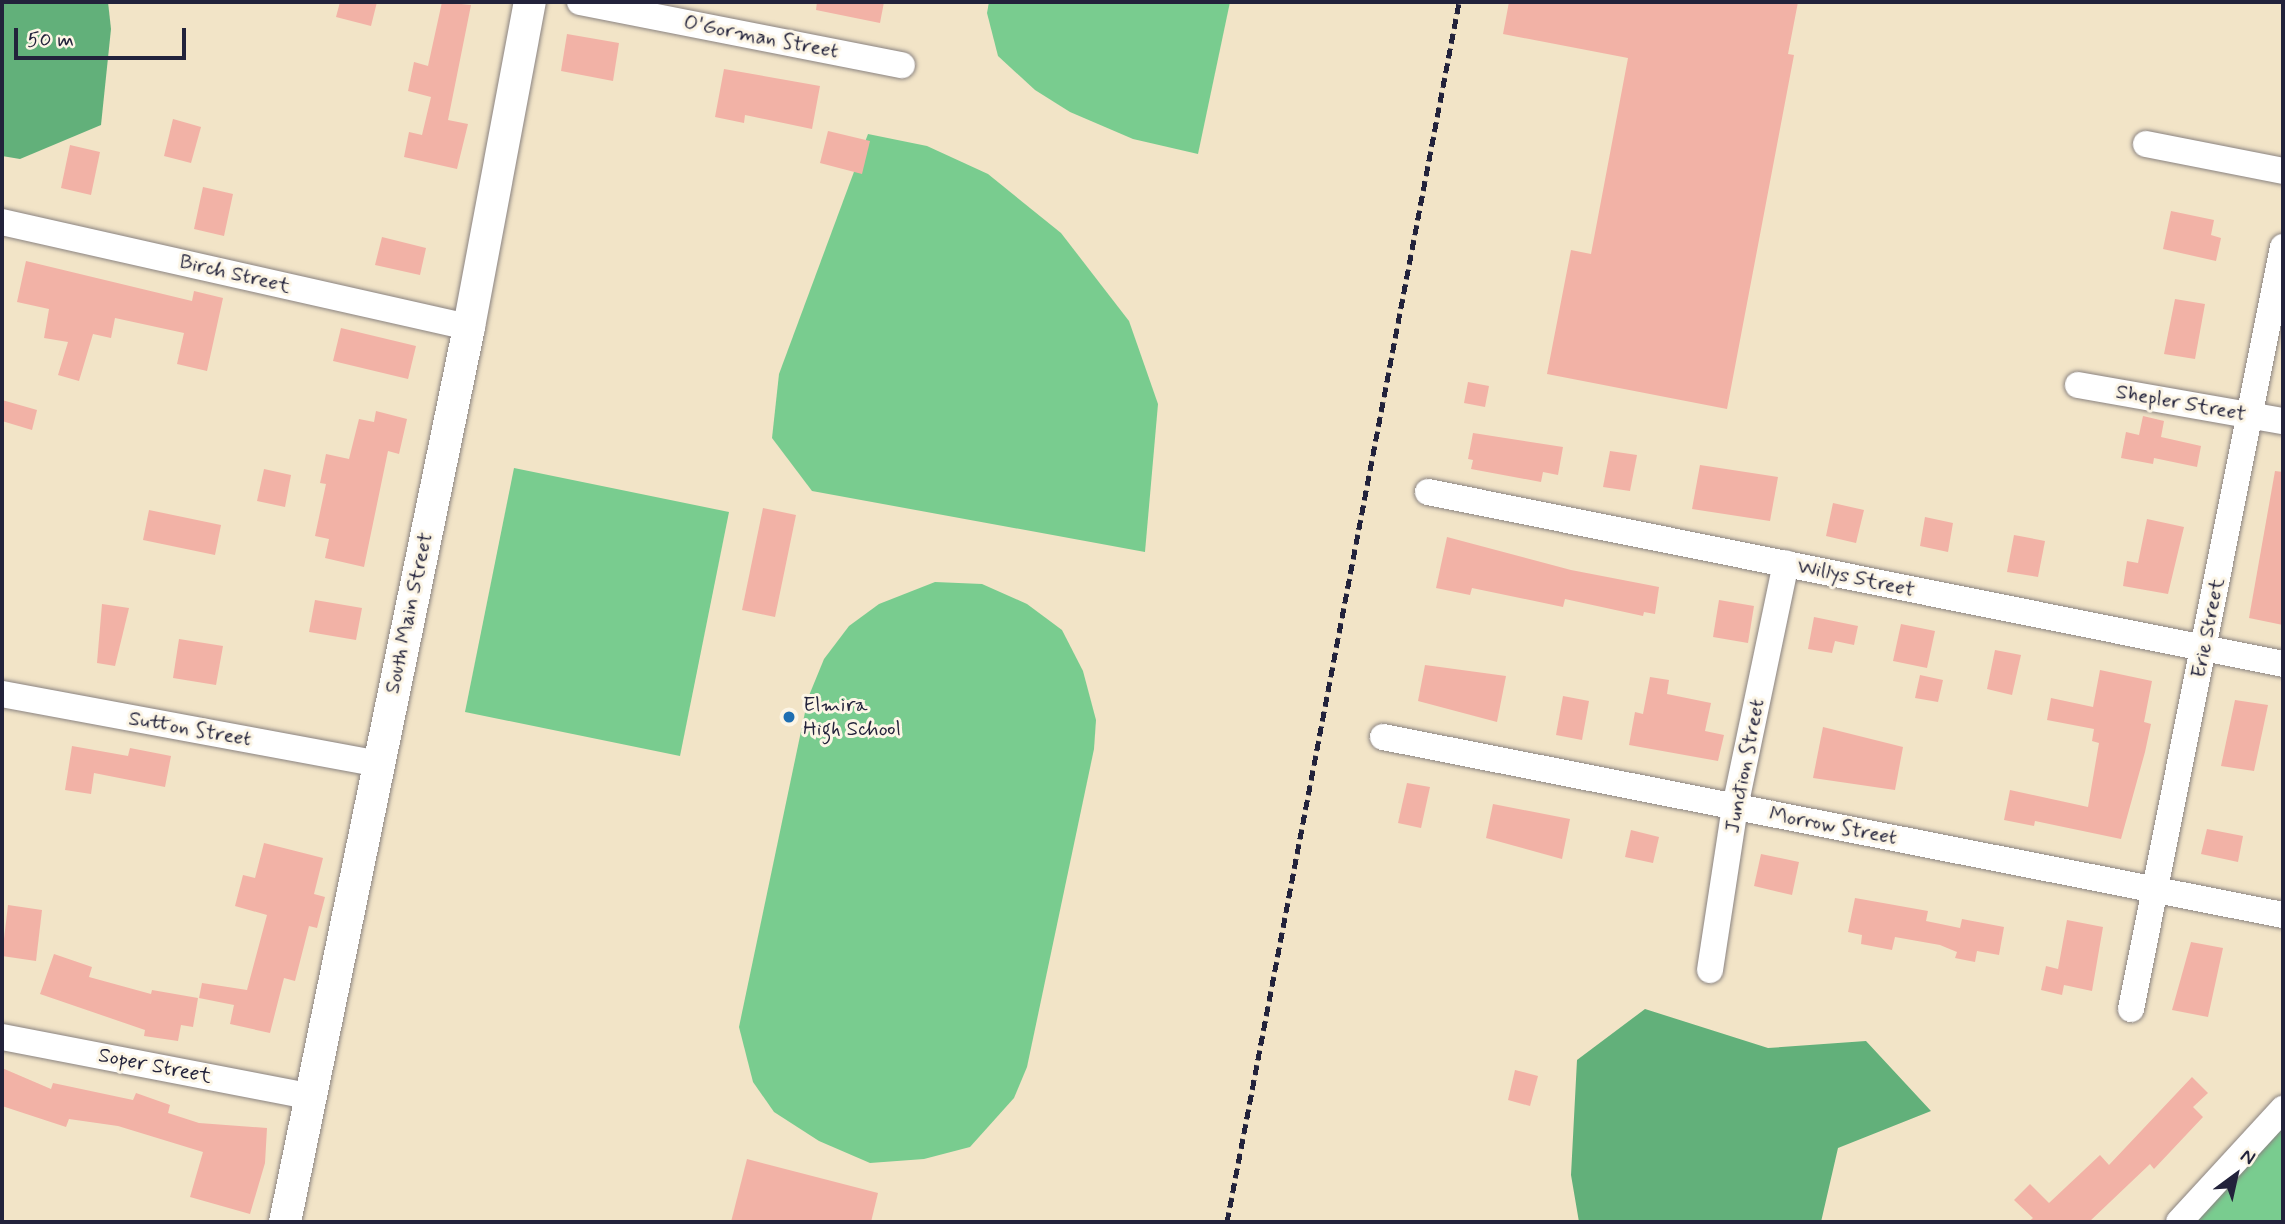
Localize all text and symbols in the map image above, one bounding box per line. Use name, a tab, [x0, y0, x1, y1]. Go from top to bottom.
street label: O'Gorman Street	[680, 9, 842, 65]
scale bar	[18, 14, 189, 58]
text: 50 m	[27, 26, 74, 54]
street label: Birch Street	[177, 249, 293, 299]
street label: Shepler Street	[2114, 379, 2248, 427]
street label: South Main Street	[380, 531, 438, 695]
street label: Willys Street	[1796, 553, 1916, 603]
street label: Erie Street	[2186, 576, 2230, 680]
place label: Elmira High School	[803, 692, 901, 742]
street label: Junction Street	[1719, 695, 1771, 837]
street label: Sutton Street	[125, 706, 255, 752]
marker: Elmira High School	[781, 709, 797, 725]
street label: Morrow Street	[1765, 801, 1901, 851]
street label: Soper Street	[96, 1043, 214, 1089]
north arrow	[2201, 1140, 2271, 1210]
text: N	[2236, 1143, 2260, 1171]

